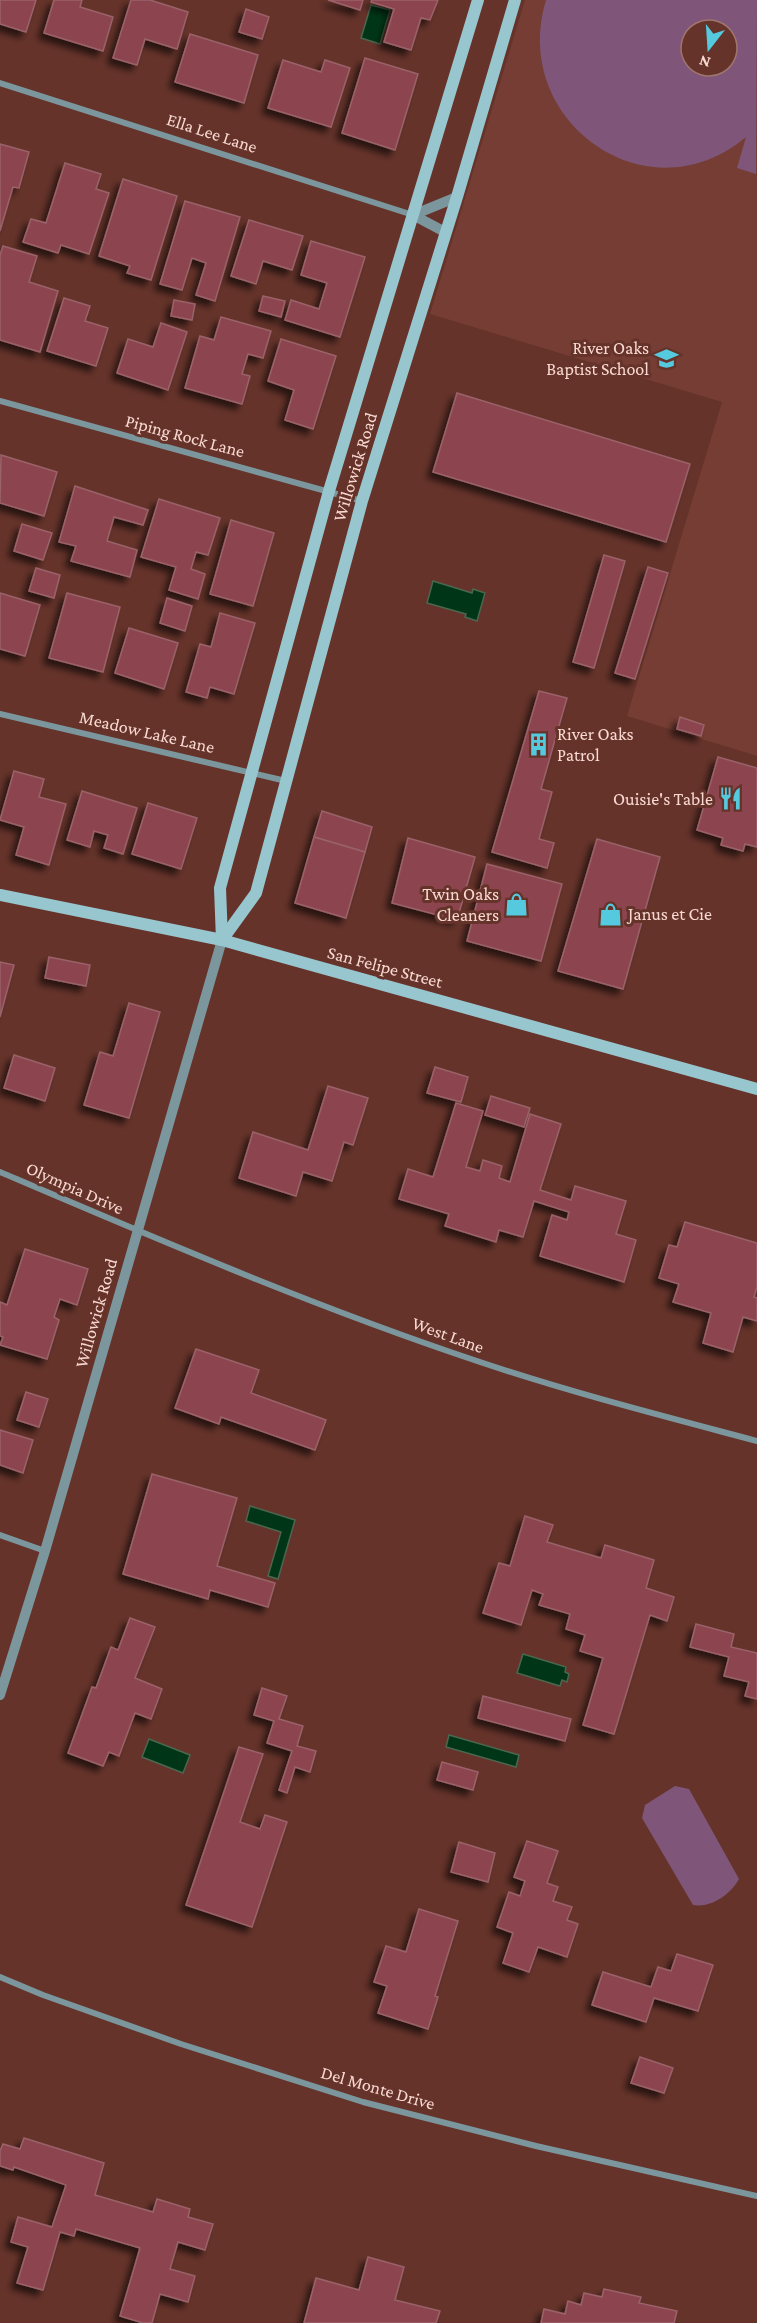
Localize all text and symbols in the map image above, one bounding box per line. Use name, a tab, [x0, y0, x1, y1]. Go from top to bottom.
north arrow	[679, 18, 739, 78]
text: N	[697, 52, 712, 72]
street label: Ella Lee Lane	[164, 109, 260, 157]
place label: River Oaks Baptist School	[546, 338, 649, 379]
school or university icon: River Oaks Baptist School	[654, 345, 680, 371]
street label: Willowick Road	[329, 409, 381, 524]
street label: Piping Rock Lane	[123, 410, 247, 462]
street label: Meadow Lake Lane	[77, 707, 217, 757]
place label: River Oaks Patrol	[557, 724, 633, 765]
building icon: River Oaks Patrol	[526, 731, 552, 757]
restaurant icon: Ouisie's Table	[718, 786, 744, 812]
place label: Ouisie's Table	[613, 789, 713, 809]
place label: Twin Oaks Cleaners	[422, 884, 499, 925]
shop icon: Twin Oaks Cleaners	[504, 891, 530, 917]
shop icon: Janus et Cie	[597, 901, 623, 927]
place label: Janus et Cie	[626, 904, 712, 924]
street label: San Felipe Street	[325, 942, 446, 992]
street label: Olympia Drive	[23, 1158, 127, 1218]
street label: Willowick Road	[71, 1255, 121, 1370]
street label: West Lane	[409, 1313, 487, 1357]
street label: Del Monte Drive	[319, 2062, 437, 2114]

